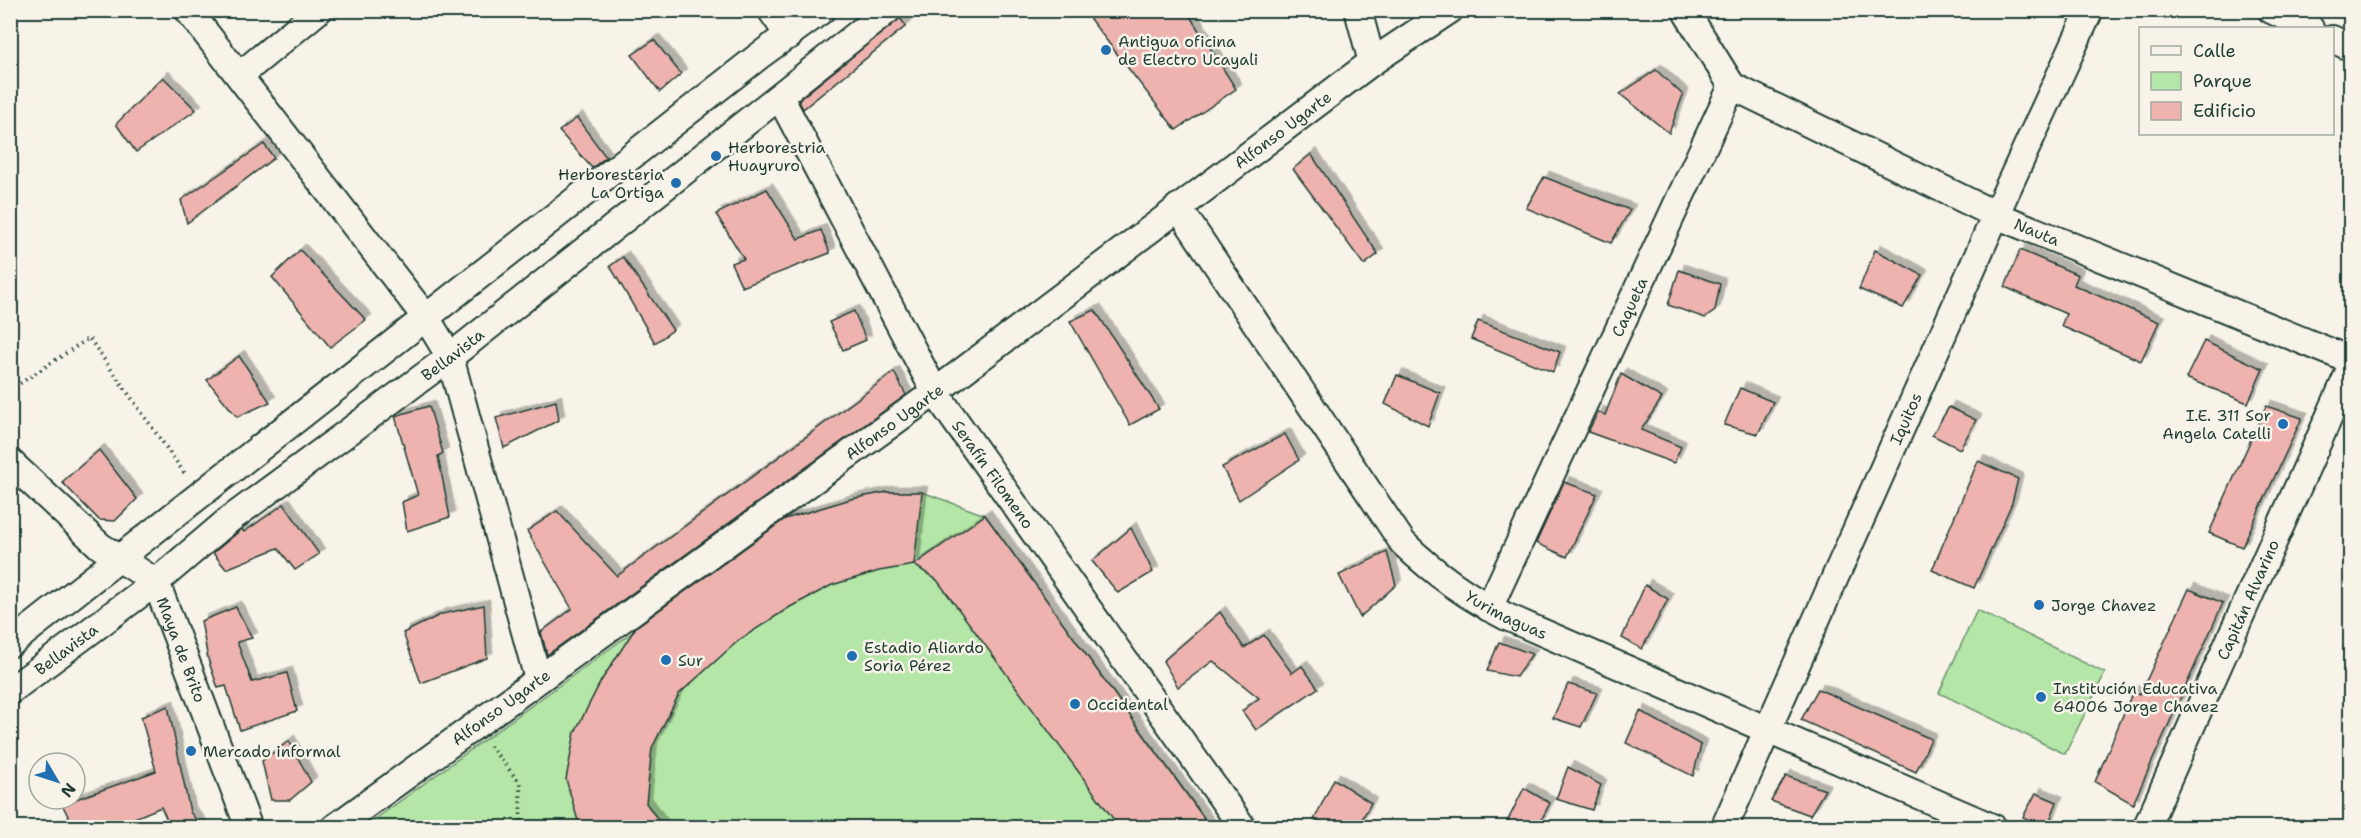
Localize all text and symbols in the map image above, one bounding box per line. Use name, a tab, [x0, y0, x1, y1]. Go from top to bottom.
legend	[2139, 27, 2334, 135]
place label: Antigua oficina de Electro Ucayali	[1118, 31, 1258, 70]
text: Calle	[2193, 39, 2236, 63]
marker: Antigua oficina de Electro Ucayali	[1099, 43, 1113, 57]
text: Parque	[2193, 69, 2252, 93]
street label: Alfonso Ugarte	[1230, 86, 1335, 173]
text: Edificio	[2193, 99, 2256, 123]
place label: Herborestria Huayruro	[728, 137, 825, 176]
marker: Herborestria Huayruro	[709, 149, 723, 163]
place label: Herboresteria La Ortiga	[558, 164, 664, 203]
marker: Herboresteria La Ortiga	[669, 176, 683, 190]
street label: Nauta	[2011, 213, 2063, 250]
street label: Caqueta	[1606, 274, 1652, 340]
street label: Bellavista	[417, 324, 488, 385]
street label: Alfonso Ugarte	[841, 379, 948, 464]
street label: Iquitos	[1885, 389, 1926, 448]
place label: I.E. 311 Sor Angela Catelli	[2162, 405, 2271, 444]
street label: Serafín Filomeno	[948, 416, 1039, 533]
marker: I.E. 311 Sor Angela Catelli	[2276, 417, 2290, 431]
street label: Capitán Alvarino	[2212, 536, 2284, 663]
street label: Yurimaguas	[1461, 585, 1551, 644]
street label: Maya de Brito	[152, 594, 211, 705]
place label: Jorge Chavez	[2051, 595, 2157, 616]
marker: Jorge Chavez	[2032, 598, 2046, 612]
street label: Bellavista	[30, 619, 102, 680]
place label: Estadio Aliardo Soria Pérez	[864, 637, 984, 676]
marker: Estadio Aliardo Soria Pérez	[845, 649, 859, 663]
place label: Sur	[678, 650, 703, 671]
marker: Sur	[659, 653, 673, 667]
street label: Alfonso Ugarte	[447, 664, 554, 750]
place label: Institución Educativa 64006 Jorge Chavez	[2053, 678, 2219, 717]
marker: Institución Educativa 64006 Jorge Chavez	[2034, 690, 2048, 704]
place label: Occidental	[1087, 694, 1168, 715]
marker: Occidental	[1068, 697, 1082, 711]
place label: Mercado informal	[203, 741, 341, 762]
marker: Mercado informal	[184, 744, 198, 758]
north arrow	[27, 751, 87, 811]
text: N	[56, 779, 80, 802]

